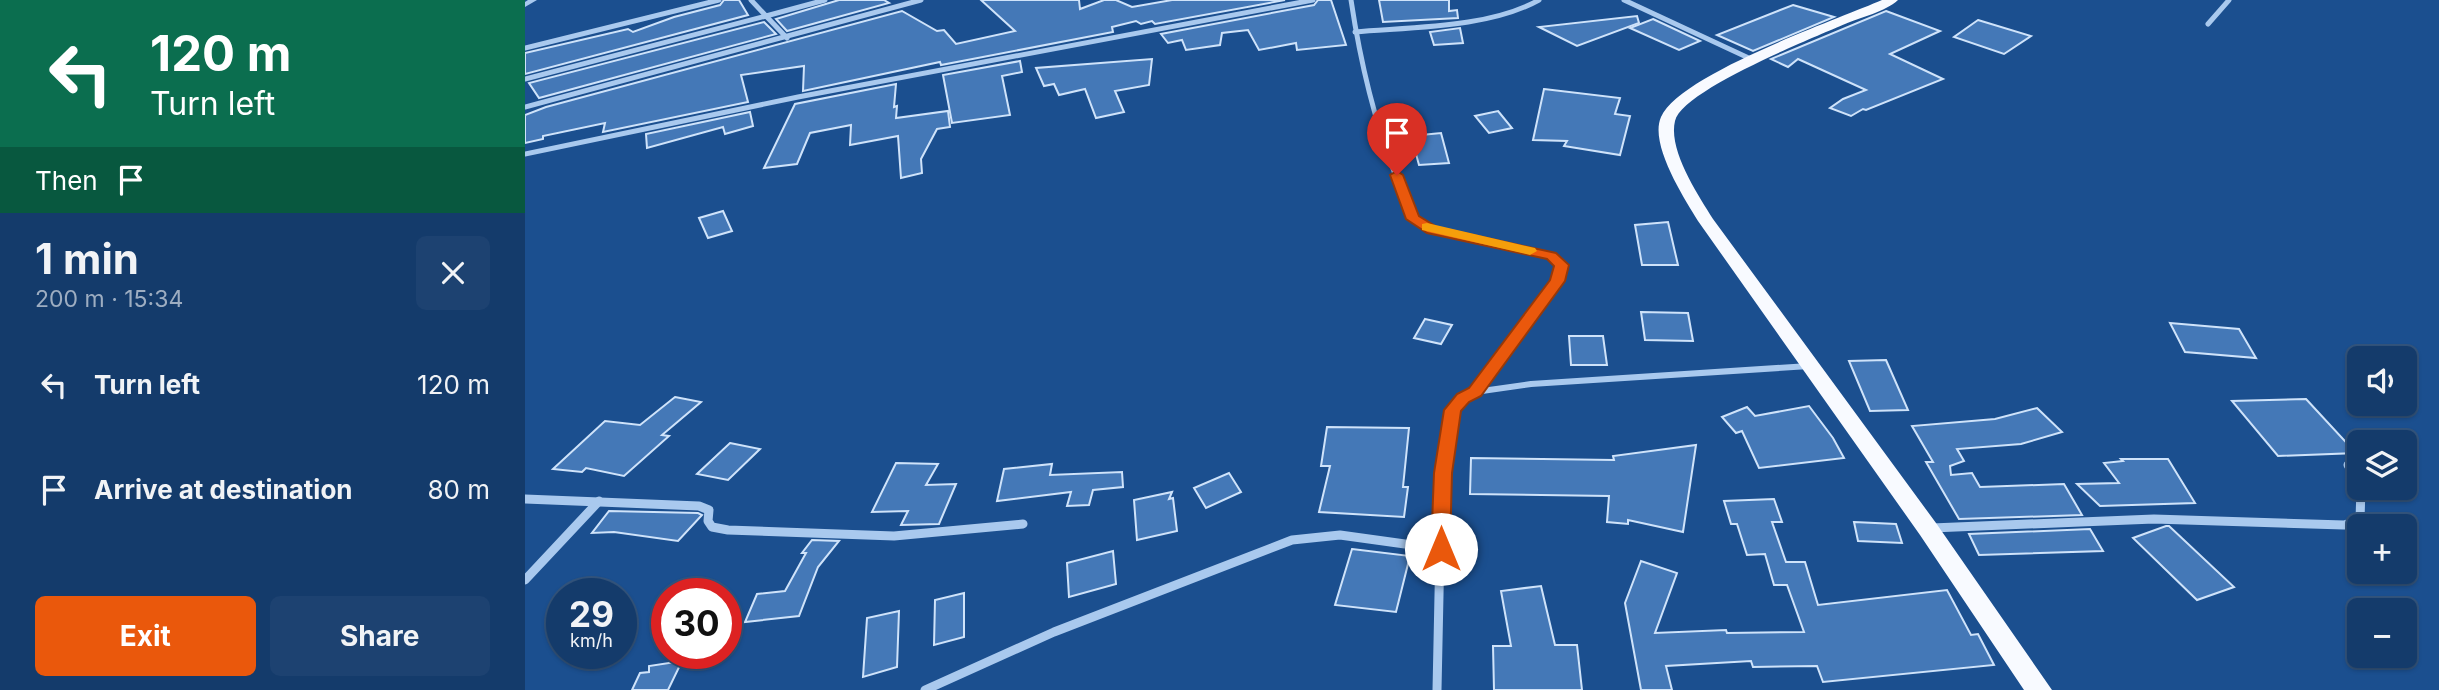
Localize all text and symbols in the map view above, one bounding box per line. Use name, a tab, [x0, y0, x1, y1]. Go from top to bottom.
text: 120 m	[150, 24, 291, 83]
icon: left	[35, 28, 126, 119]
text: Turn left	[150, 84, 275, 123]
pin	[1367, 103, 1427, 175]
icon: arrive	[1378, 114, 1416, 152]
icon: arrive	[112, 161, 150, 199]
text: Then	[35, 165, 98, 196]
text: 1 min	[35, 233, 139, 284]
button: close	[416, 236, 490, 310]
text: 200 m · 15:34	[35, 285, 183, 313]
map controls	[2347, 346, 2417, 668]
button: sound	[2347, 346, 2417, 416]
icon: left	[35, 366, 73, 404]
text: Turn left	[94, 369, 200, 400]
text: 120 m	[417, 369, 490, 400]
button: layers	[2347, 430, 2417, 500]
icon: arrive	[35, 471, 73, 509]
text: Arrive at destination	[94, 474, 353, 505]
text: 80 m	[427, 474, 490, 505]
position arrow	[1404, 512, 1478, 586]
button: +	[2347, 514, 2417, 584]
speed limit sign: 30	[651, 578, 742, 669]
text: 29	[569, 593, 614, 635]
button: Exit	[35, 596, 256, 676]
button: Share	[270, 596, 490, 676]
button: −	[2347, 598, 2417, 668]
text: km/h	[570, 630, 613, 651]

